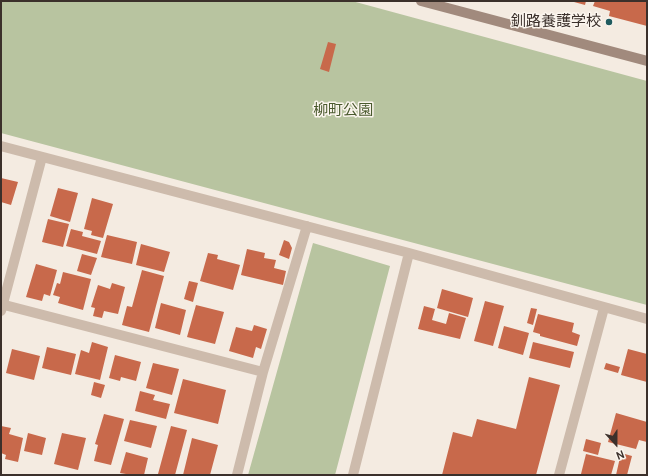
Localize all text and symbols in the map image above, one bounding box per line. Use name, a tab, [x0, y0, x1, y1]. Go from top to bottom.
place label: 釧路養護学校	[511, 13, 601, 31]
marker: 釧路養護学校	[604, 17, 614, 27]
park label: 柳町公園	[313, 102, 373, 120]
north arrow	[596, 424, 636, 464]
text: N	[614, 447, 626, 463]

